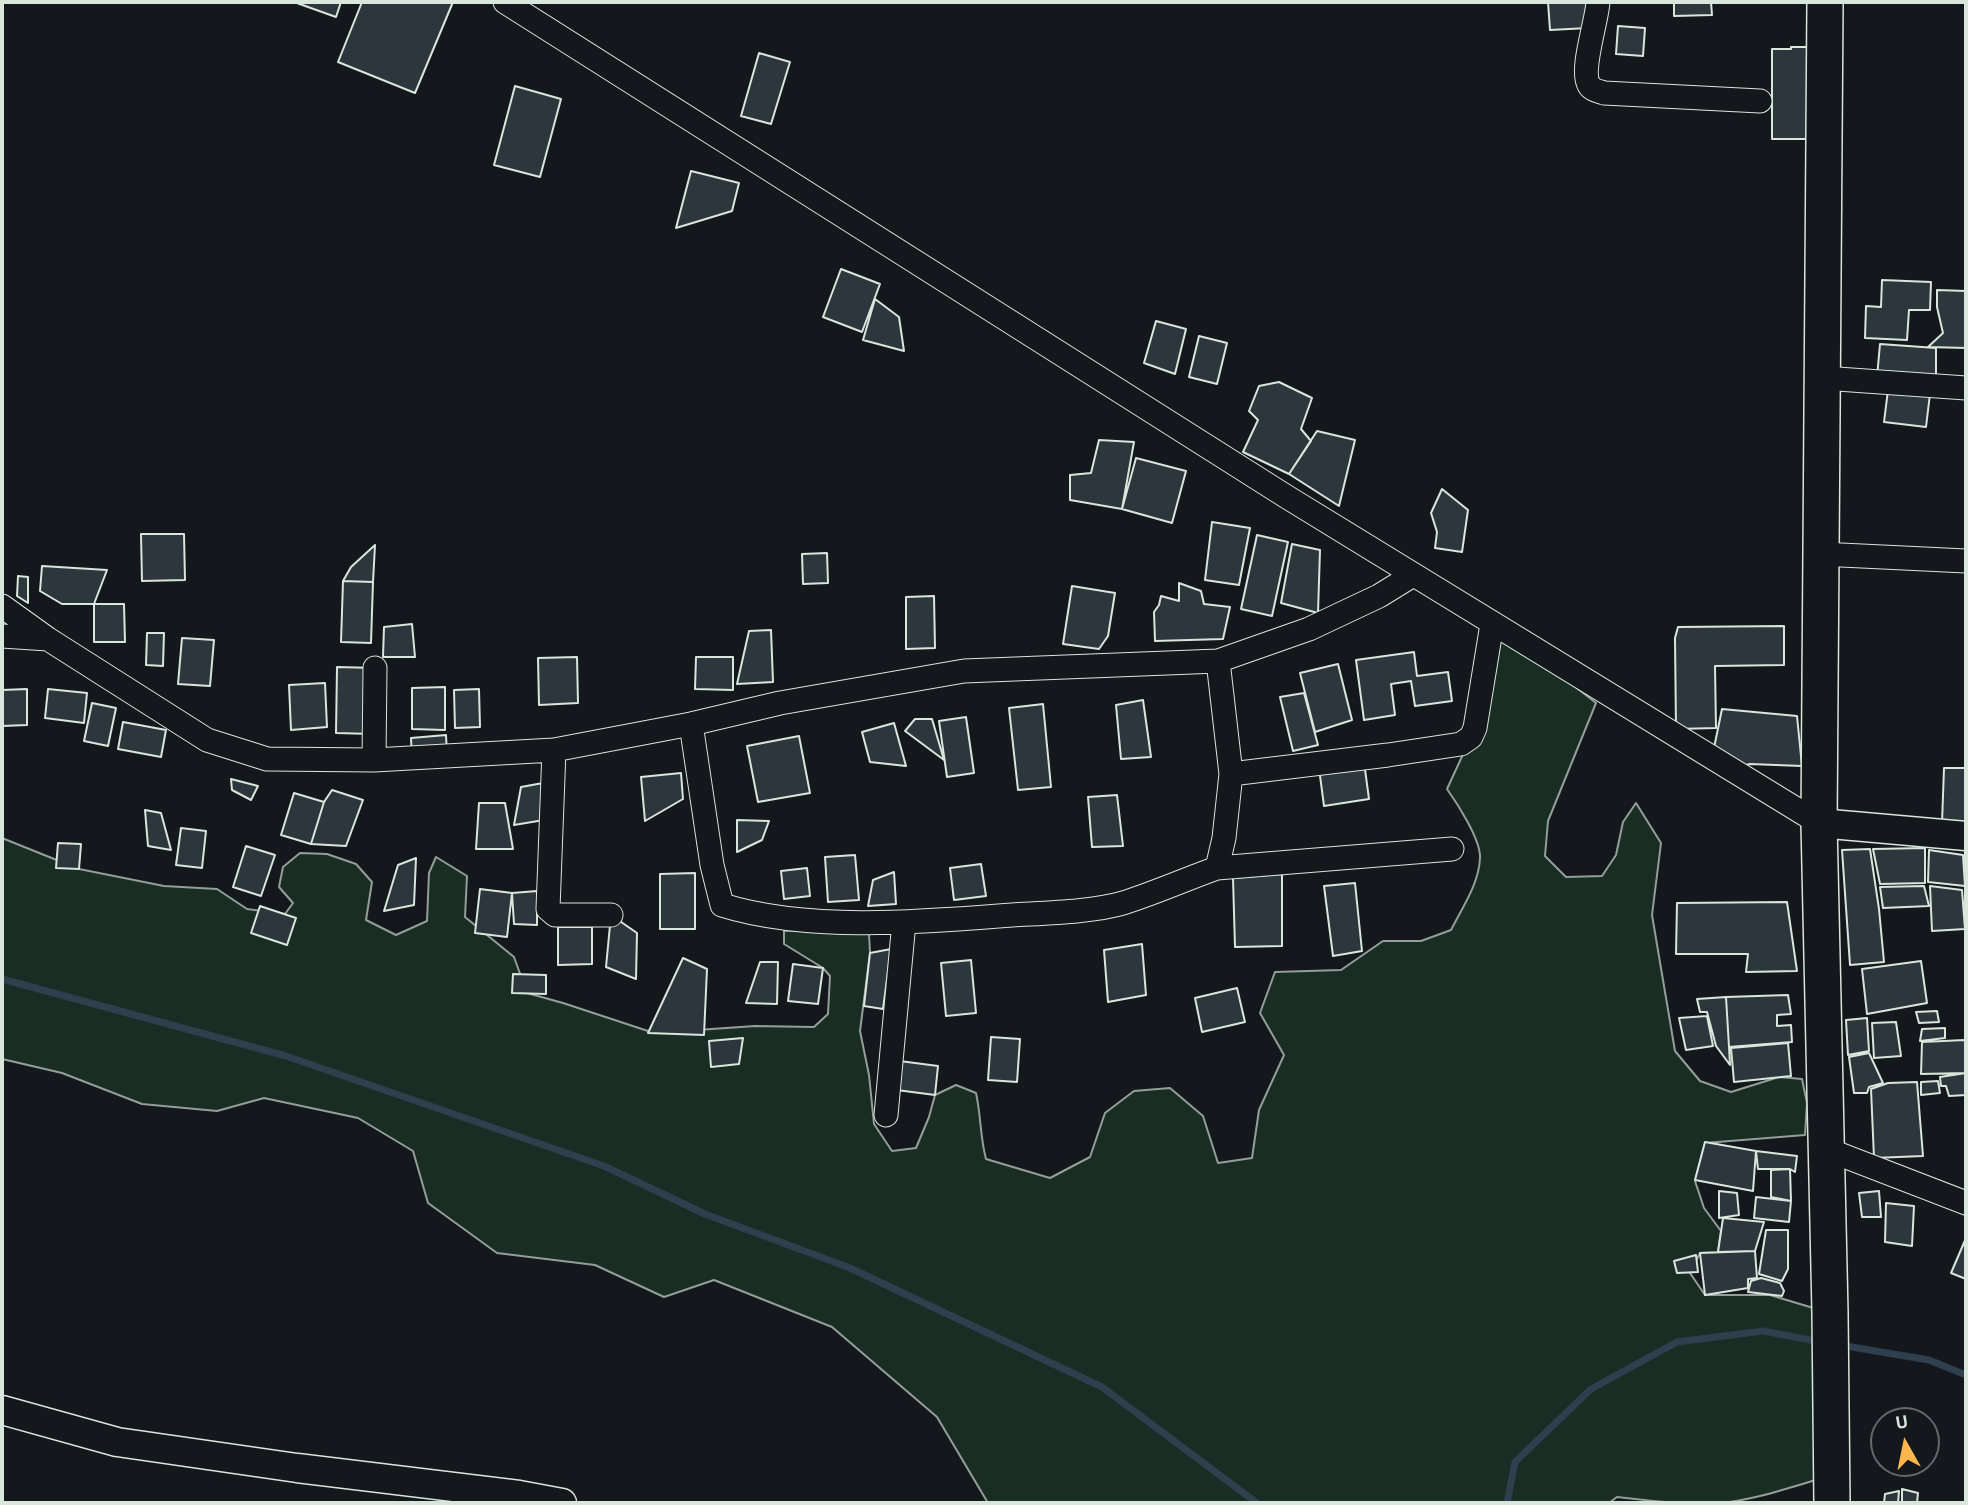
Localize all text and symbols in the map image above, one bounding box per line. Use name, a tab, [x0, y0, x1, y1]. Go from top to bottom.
north arrow	[1870, 1407, 1940, 1477]
text: U	[1894, 1412, 1909, 1433]

